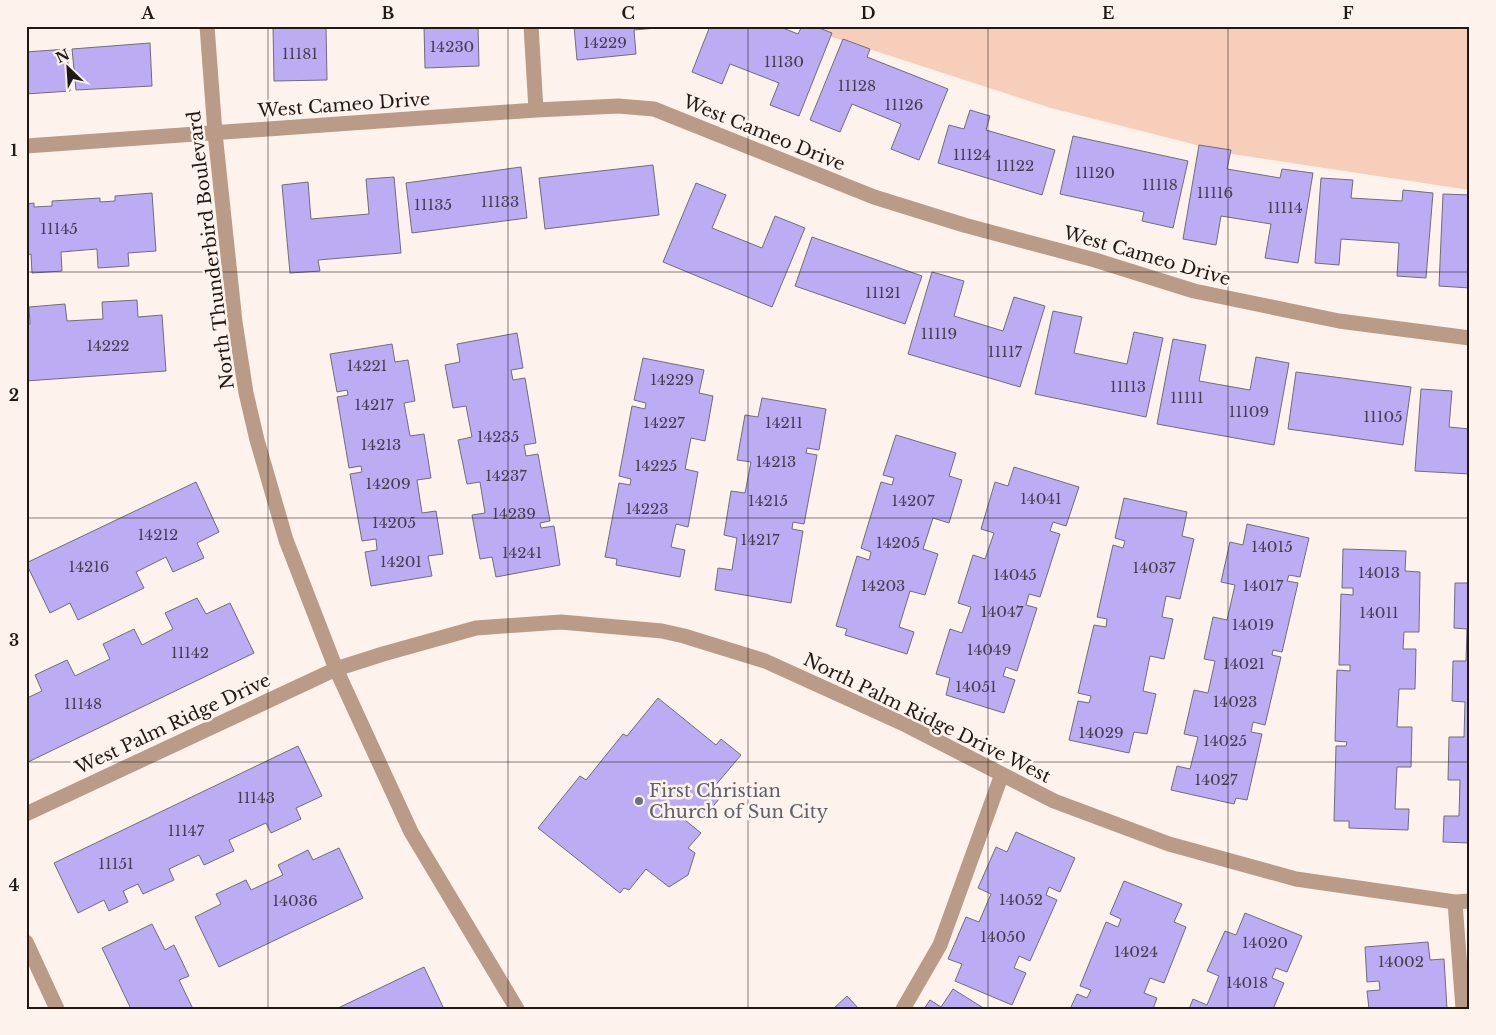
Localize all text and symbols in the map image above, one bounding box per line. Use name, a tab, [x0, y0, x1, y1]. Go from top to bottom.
text: A	[141, 3, 156, 23]
text: B	[382, 3, 395, 23]
text: C	[621, 3, 635, 23]
text: D	[861, 3, 875, 23]
text: E	[1102, 3, 1114, 23]
text: F	[1342, 3, 1354, 23]
house number: 14229	[583, 33, 627, 52]
house number: 14230	[430, 37, 474, 56]
north arrow	[42, 42, 92, 92]
house number: 11181	[282, 44, 318, 63]
text: N	[53, 45, 72, 67]
house number: 11130	[764, 52, 804, 71]
house number: 11128	[838, 76, 876, 95]
street label: West Cameo Drive	[256, 88, 431, 122]
street label: West Cameo Drive	[679, 90, 848, 176]
house number: 11126	[885, 95, 923, 114]
street label: North Thunderbird Boulevard	[183, 109, 239, 391]
text: 1	[11, 140, 18, 160]
house number: 11124	[953, 145, 991, 164]
house number: 11122	[996, 156, 1034, 175]
house number: 11120	[1075, 163, 1115, 182]
house number: 11118	[1142, 175, 1178, 194]
house number: 11116	[1197, 183, 1233, 202]
house number: 11133	[481, 192, 519, 211]
house number: 11135	[414, 195, 452, 214]
house number: 11114	[1267, 198, 1303, 217]
house number: 11145	[40, 219, 78, 238]
street label: West Cameo Drive	[1060, 221, 1233, 290]
house number: 11121	[865, 283, 901, 302]
house number: 11119	[921, 324, 957, 343]
house number: 14222	[86, 336, 130, 355]
house number: 11117	[988, 342, 1023, 361]
house number: 14221	[347, 356, 387, 375]
house number: 14229	[650, 370, 694, 389]
house number: 11113	[1110, 377, 1146, 396]
text: 2	[9, 385, 19, 405]
house number: 11111	[1170, 388, 1204, 407]
house number: 14217	[355, 395, 394, 414]
house number: 11109	[1229, 402, 1269, 421]
house number: 11105	[1363, 407, 1403, 426]
house number: 14227	[643, 413, 685, 432]
house number: 14211	[765, 413, 803, 432]
house number: 14235	[477, 427, 519, 446]
house number: 14213	[361, 435, 401, 454]
house number: 14213	[756, 452, 796, 471]
house number: 14225	[635, 456, 677, 475]
house number: 14237	[485, 466, 527, 485]
house number: 14209	[365, 474, 411, 493]
house number: 14041	[1020, 489, 1062, 508]
house number: 14215	[748, 491, 788, 510]
house number: 14207	[892, 491, 935, 510]
house number: 14223	[625, 499, 669, 518]
house number: 14239	[492, 504, 536, 523]
house number: 14205	[372, 513, 416, 532]
house number: 14212	[138, 525, 178, 544]
house number: 14217	[741, 530, 780, 549]
house number: 14205	[876, 533, 920, 552]
house number: 14015	[1251, 537, 1293, 556]
house number: 14241	[502, 543, 542, 562]
house number: 14201	[380, 552, 422, 571]
house number: 14216	[68, 557, 110, 576]
house number: 14037	[1133, 558, 1176, 577]
house number: 14013	[1358, 563, 1400, 582]
house number: 14045	[993, 565, 1037, 584]
house number: 14203	[861, 576, 905, 595]
house number: 14017	[1243, 576, 1284, 595]
house number: 14047	[981, 602, 1024, 621]
house number: 14011	[1359, 603, 1399, 622]
house number: 14019	[1232, 615, 1274, 634]
text: 3	[9, 630, 19, 650]
house number: 14049	[967, 640, 1011, 659]
house number: 11142	[171, 643, 209, 662]
street label: North Palm Ridge Drive West	[800, 648, 1054, 788]
house number: 14021	[1223, 654, 1265, 673]
street label: West Palm Ridge Drive	[71, 669, 274, 779]
house number: 14051	[955, 677, 997, 696]
house number: 14023	[1213, 692, 1257, 711]
house number: 11148	[64, 694, 102, 713]
house number: 14029	[1078, 723, 1124, 742]
house number: 14025	[1203, 731, 1247, 750]
house number: 14027	[1195, 770, 1238, 789]
place label: First Christian Church of Sun City	[649, 780, 828, 823]
house number: 11143	[237, 788, 275, 807]
marker: First Christian Church of Sun City	[633, 795, 645, 807]
house number: 11147	[168, 821, 205, 840]
house number: 11151	[98, 854, 134, 873]
text: 4	[9, 875, 19, 895]
house number: 14052	[999, 890, 1043, 909]
house number: 14036	[272, 891, 318, 910]
house number: 14050	[980, 927, 1026, 946]
house number: 14020	[1242, 933, 1288, 952]
house number: 14024	[1114, 942, 1158, 961]
house number: 14002	[1378, 952, 1424, 971]
house number: 14018	[1226, 973, 1268, 992]

